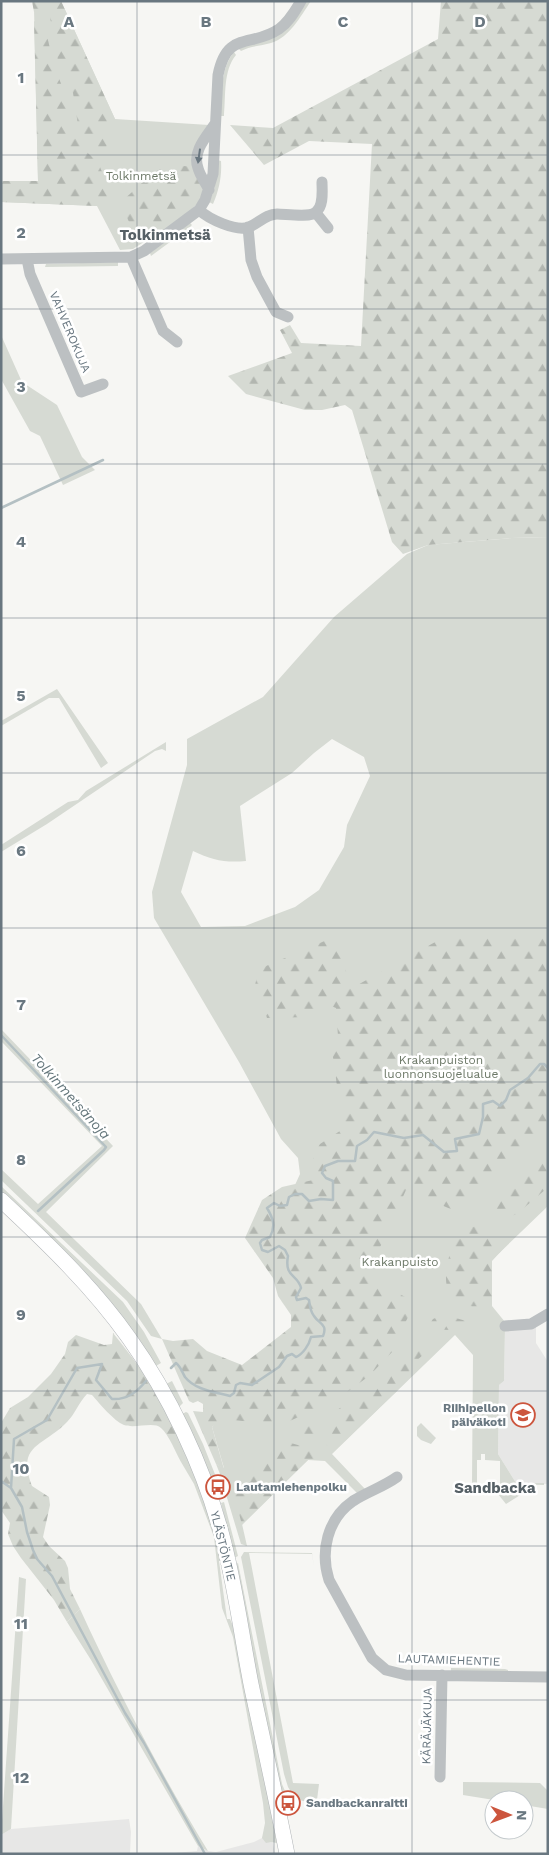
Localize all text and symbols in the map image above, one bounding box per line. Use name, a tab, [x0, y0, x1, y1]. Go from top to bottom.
text: A	[64, 12, 75, 31]
text: B	[201, 12, 212, 31]
text: C	[338, 12, 349, 31]
text: D	[474, 12, 486, 31]
text: 1	[18, 68, 24, 87]
one-way arrow	[194, 149, 202, 165]
park label: Tolkinmetsä	[106, 169, 176, 183]
text: 2	[16, 223, 26, 242]
district label: Tolkinmetsä	[119, 226, 211, 244]
street label: VAHVEROKUJA	[47, 289, 93, 375]
text: 3	[16, 377, 26, 396]
text: 4	[16, 532, 26, 551]
text: 5	[16, 686, 26, 705]
text: 6	[16, 841, 26, 860]
text: 7	[16, 995, 26, 1014]
water label: Tolkinmetsänoja	[28, 1050, 114, 1143]
park label: Krakanpuiston luonnonsuojelualue	[384, 1053, 498, 1081]
text: 8	[16, 1150, 26, 1169]
park label: Krakanpuisto	[362, 1255, 438, 1269]
text: 9	[16, 1305, 26, 1324]
place label: Riihipellon päiväkoti	[443, 1401, 506, 1429]
school or university icon: Riihipellon päiväkoti	[510, 1402, 536, 1428]
text: 10	[12, 1459, 30, 1478]
bus stop icon: Lautamiehenpolku	[205, 1474, 231, 1500]
district label: Sandbacka	[454, 1479, 536, 1497]
place label: Lautamiehenpolku	[236, 1480, 347, 1494]
street label: YLÄSTÖNTIE	[207, 1509, 239, 1583]
text: 11	[14, 1614, 28, 1633]
street label: LAUTAMIEHENTIE	[397, 1651, 501, 1669]
street label: KÄRÄJÄKUJA	[419, 1687, 435, 1765]
text: 12	[13, 1768, 29, 1787]
bus stop icon: Sandbackanraitti	[275, 1790, 301, 1816]
north arrow	[484, 1790, 534, 1840]
place label: Sandbackanraitti	[306, 1796, 408, 1810]
text: N	[514, 1810, 530, 1821]

